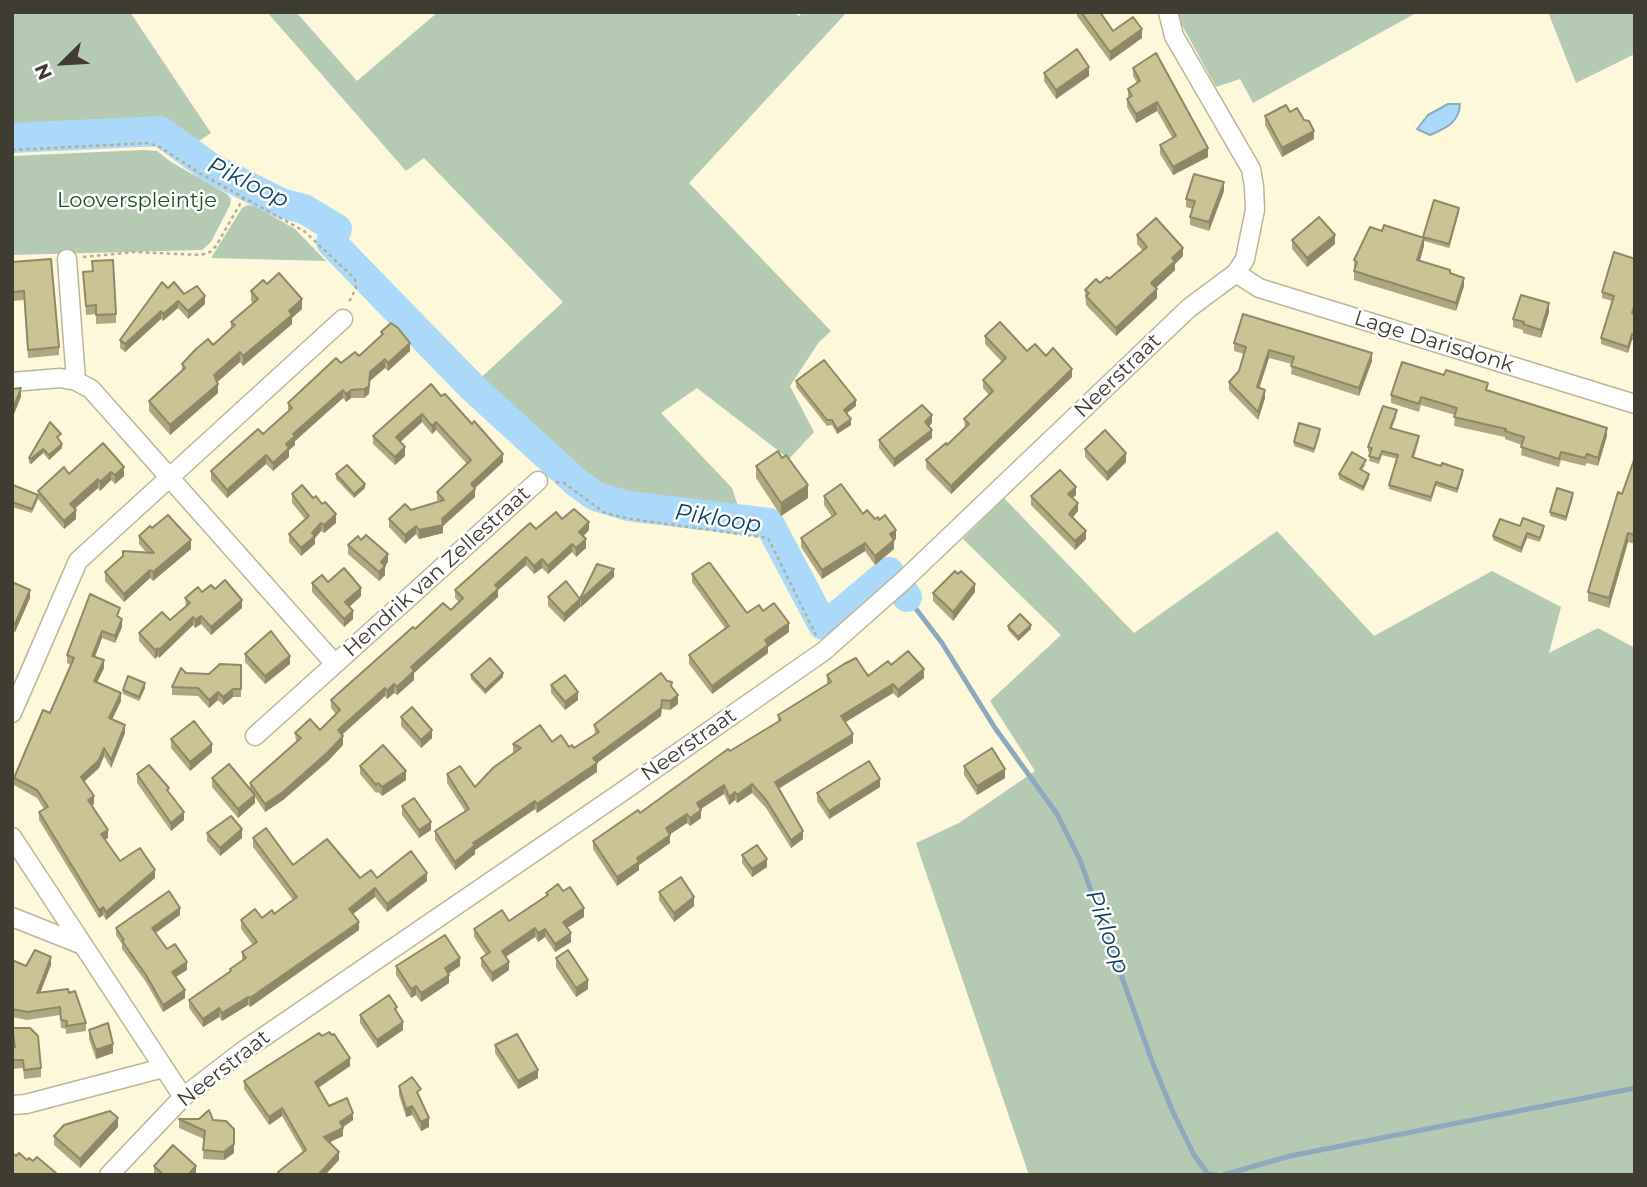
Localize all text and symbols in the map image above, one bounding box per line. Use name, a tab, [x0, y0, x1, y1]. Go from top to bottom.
north arrow	[28, 28, 98, 98]
text: N	[30, 60, 57, 83]
water label: Pikloop	[203, 152, 293, 214]
park label: Looverspleintje	[57, 188, 217, 214]
street label: Lage Darisdonk	[1351, 306, 1517, 378]
street label: Neerstraat	[1070, 329, 1166, 423]
street label: Hendrik van Zellestraat	[338, 481, 536, 663]
water label: Pikloop	[673, 499, 763, 539]
street label: Neerstraat	[637, 703, 741, 787]
water label: Pikloop	[1079, 886, 1135, 978]
street label: Neerstraat	[173, 1025, 275, 1113]

